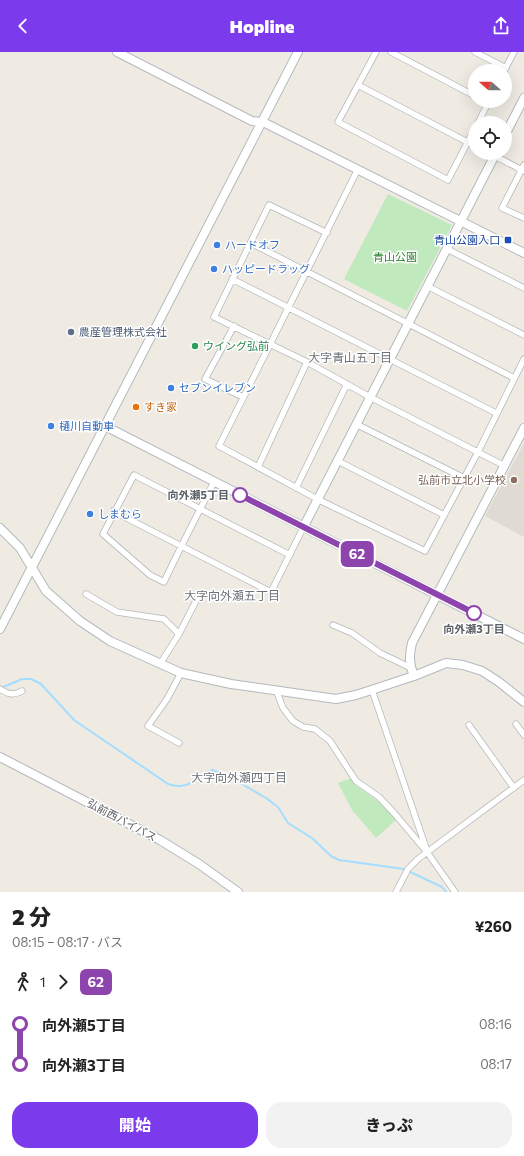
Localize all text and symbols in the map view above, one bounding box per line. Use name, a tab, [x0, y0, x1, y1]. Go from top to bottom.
icon: back	[12, 15, 34, 37]
text: Hopline	[229, 15, 295, 37]
icon: share	[490, 15, 512, 37]
north arrow	[468, 64, 512, 108]
map controls	[468, 64, 512, 160]
button: locate	[468, 116, 512, 160]
place label: 青山公園入口	[434, 233, 500, 246]
marker: 青山公園入口	[503, 235, 513, 245]
place label: ハードオフ	[225, 238, 280, 251]
marker: ハードオフ	[212, 240, 222, 250]
park label: 青山公園	[373, 250, 417, 263]
place label: ハッピードラッグ	[222, 262, 310, 275]
marker: ハッピードラッグ	[209, 264, 219, 274]
place label: 農産管理株式会社	[79, 325, 167, 338]
marker: 農産管理株式会社	[66, 327, 76, 337]
place label: ウイング弘前	[203, 339, 269, 352]
marker: ウイング弘前	[190, 341, 200, 351]
district label: 大字青山五丁目	[308, 350, 392, 364]
place label: セブンイレブン	[179, 381, 256, 394]
marker: セブンイレブン	[166, 383, 176, 393]
place label: すき家	[144, 400, 177, 413]
marker: すき家	[131, 402, 141, 412]
place label: 樋川自動車	[59, 419, 114, 432]
marker: 樋川自動車	[46, 421, 56, 431]
place label: 弘前市立北小学校	[418, 473, 506, 486]
marker: 弘前市立北小学校	[509, 475, 519, 485]
marker: 向外瀬5丁目	[232, 487, 248, 503]
place label: 向外瀬5丁目	[168, 488, 229, 501]
place label: しまむら	[98, 507, 142, 520]
marker: しまむら	[85, 509, 95, 519]
line badge: 62	[339, 541, 375, 567]
text: 62	[349, 545, 365, 562]
district label: 大字向外瀬五丁目	[184, 588, 280, 602]
marker: 向外瀬3丁目	[466, 605, 482, 621]
place label: 向外瀬3丁目	[443, 622, 505, 635]
district label: 大字向外瀬四丁目	[191, 770, 287, 784]
street label: 弘前西バイパス	[85, 796, 159, 843]
text: 2 分	[12, 903, 51, 930]
text: ¥260	[475, 917, 512, 935]
text: 08:15 – 08:17 · バス	[12, 934, 123, 950]
icon: walk	[12, 971, 34, 993]
icon: forward	[52, 971, 74, 993]
text: 62	[88, 973, 104, 990]
text: 1	[40, 974, 46, 990]
text: 向外瀬5丁目	[42, 1016, 126, 1034]
text: 08:16	[479, 1016, 512, 1032]
text: 向外瀬3丁目	[42, 1056, 126, 1074]
text: 08:17	[480, 1056, 512, 1072]
button: 開始	[12, 1102, 258, 1148]
button: きっぷ	[266, 1102, 512, 1148]

